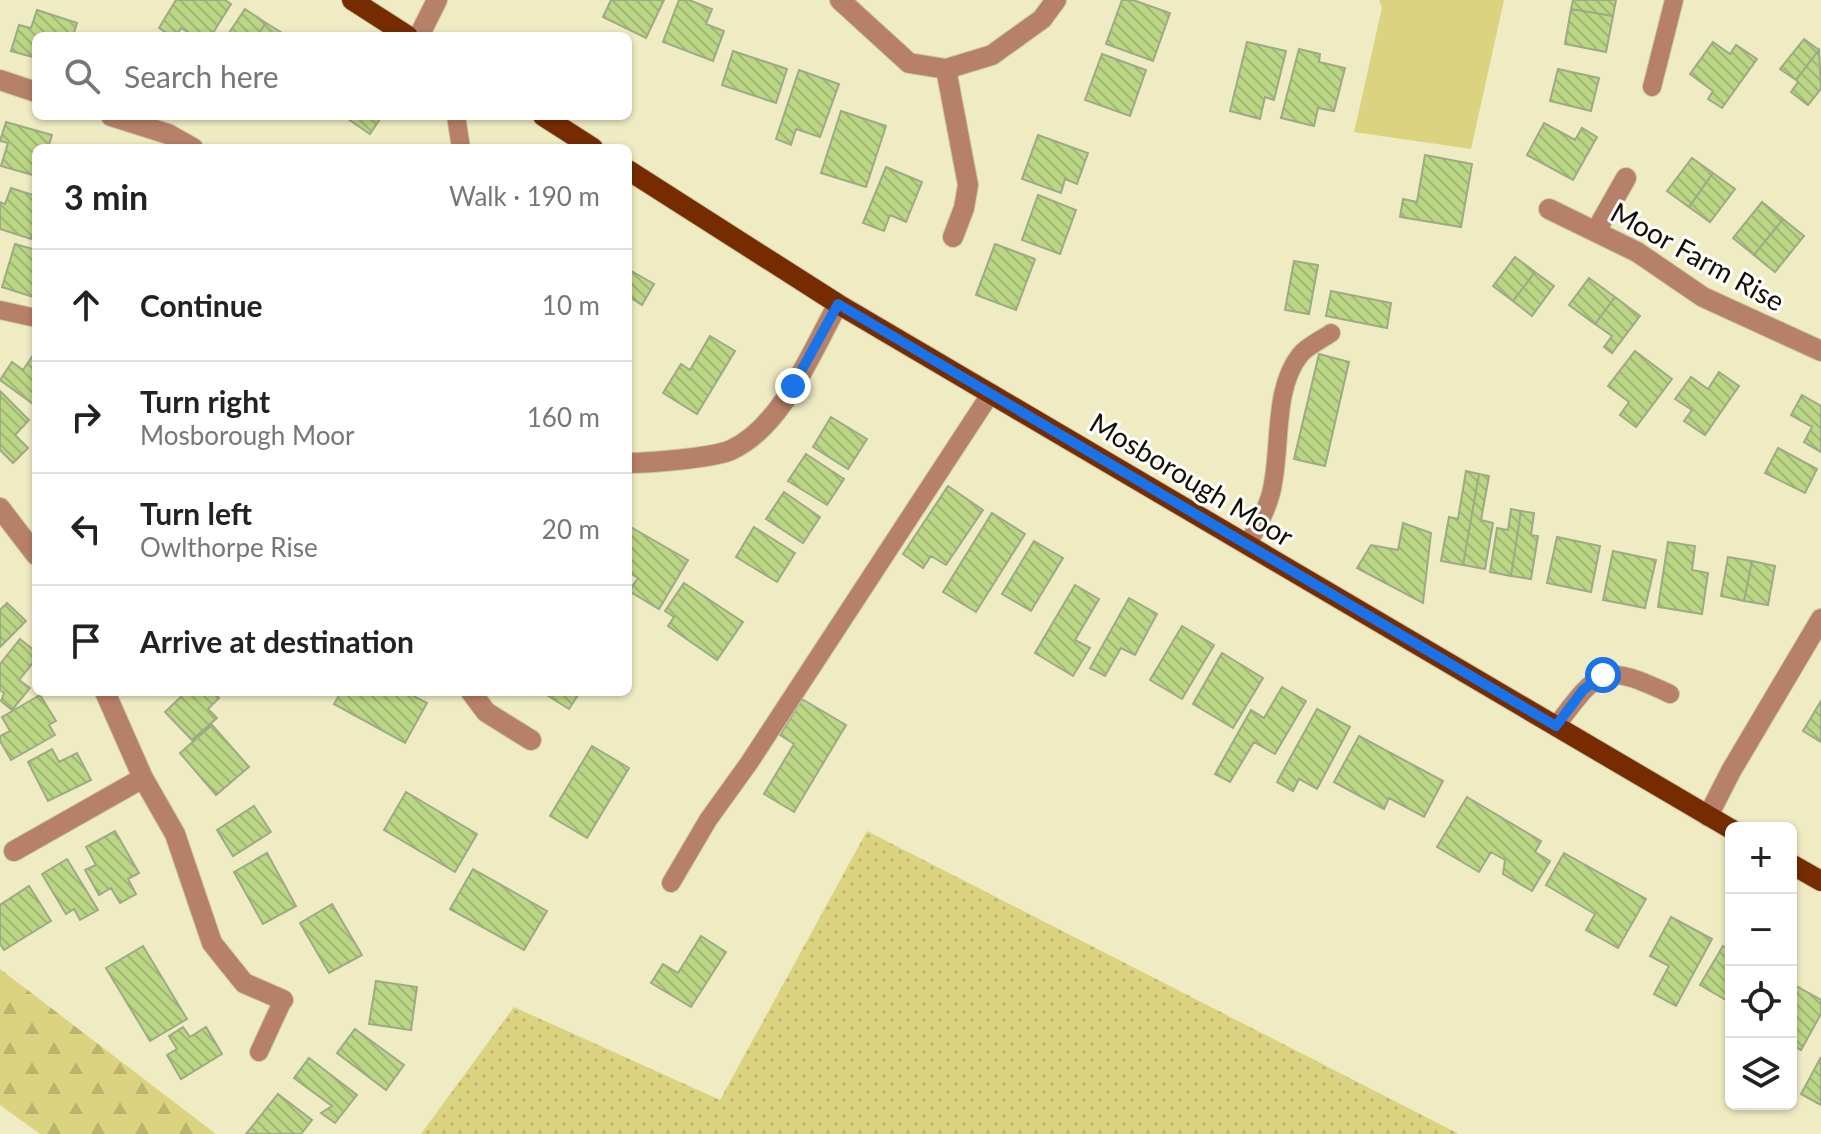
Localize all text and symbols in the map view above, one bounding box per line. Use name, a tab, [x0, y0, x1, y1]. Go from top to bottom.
search box	[32, 32, 632, 120]
icon: search	[60, 54, 104, 98]
text: Search here	[124, 58, 279, 94]
text: 3 min	[64, 176, 148, 217]
text: Walk · 190 m	[449, 180, 600, 212]
street label: Moor Farm Rise	[1605, 194, 1791, 318]
icon: ahead	[64, 283, 108, 327]
text: Continue	[140, 287, 263, 323]
text: 10 m	[542, 289, 600, 321]
route end	[775, 368, 811, 404]
text: Turn right	[140, 383, 270, 419]
icon: right	[64, 395, 108, 439]
text: 160 m	[527, 401, 600, 433]
street label: Mosborough Moor	[1084, 405, 1300, 553]
text: Mosborough Moor	[140, 419, 355, 451]
text: Turn left	[140, 495, 252, 531]
icon: left	[64, 507, 108, 551]
text: 20 m	[542, 513, 600, 545]
text: Owlthorpe Rise	[140, 531, 318, 563]
icon: arrive	[64, 619, 108, 663]
text: Arrive at destination	[140, 623, 414, 659]
route start	[1585, 657, 1621, 693]
map controls	[1725, 822, 1797, 1110]
button: +	[1725, 822, 1797, 894]
button: −	[1725, 894, 1797, 966]
button: locate	[1725, 966, 1797, 1038]
button: layers	[1725, 1038, 1797, 1110]

